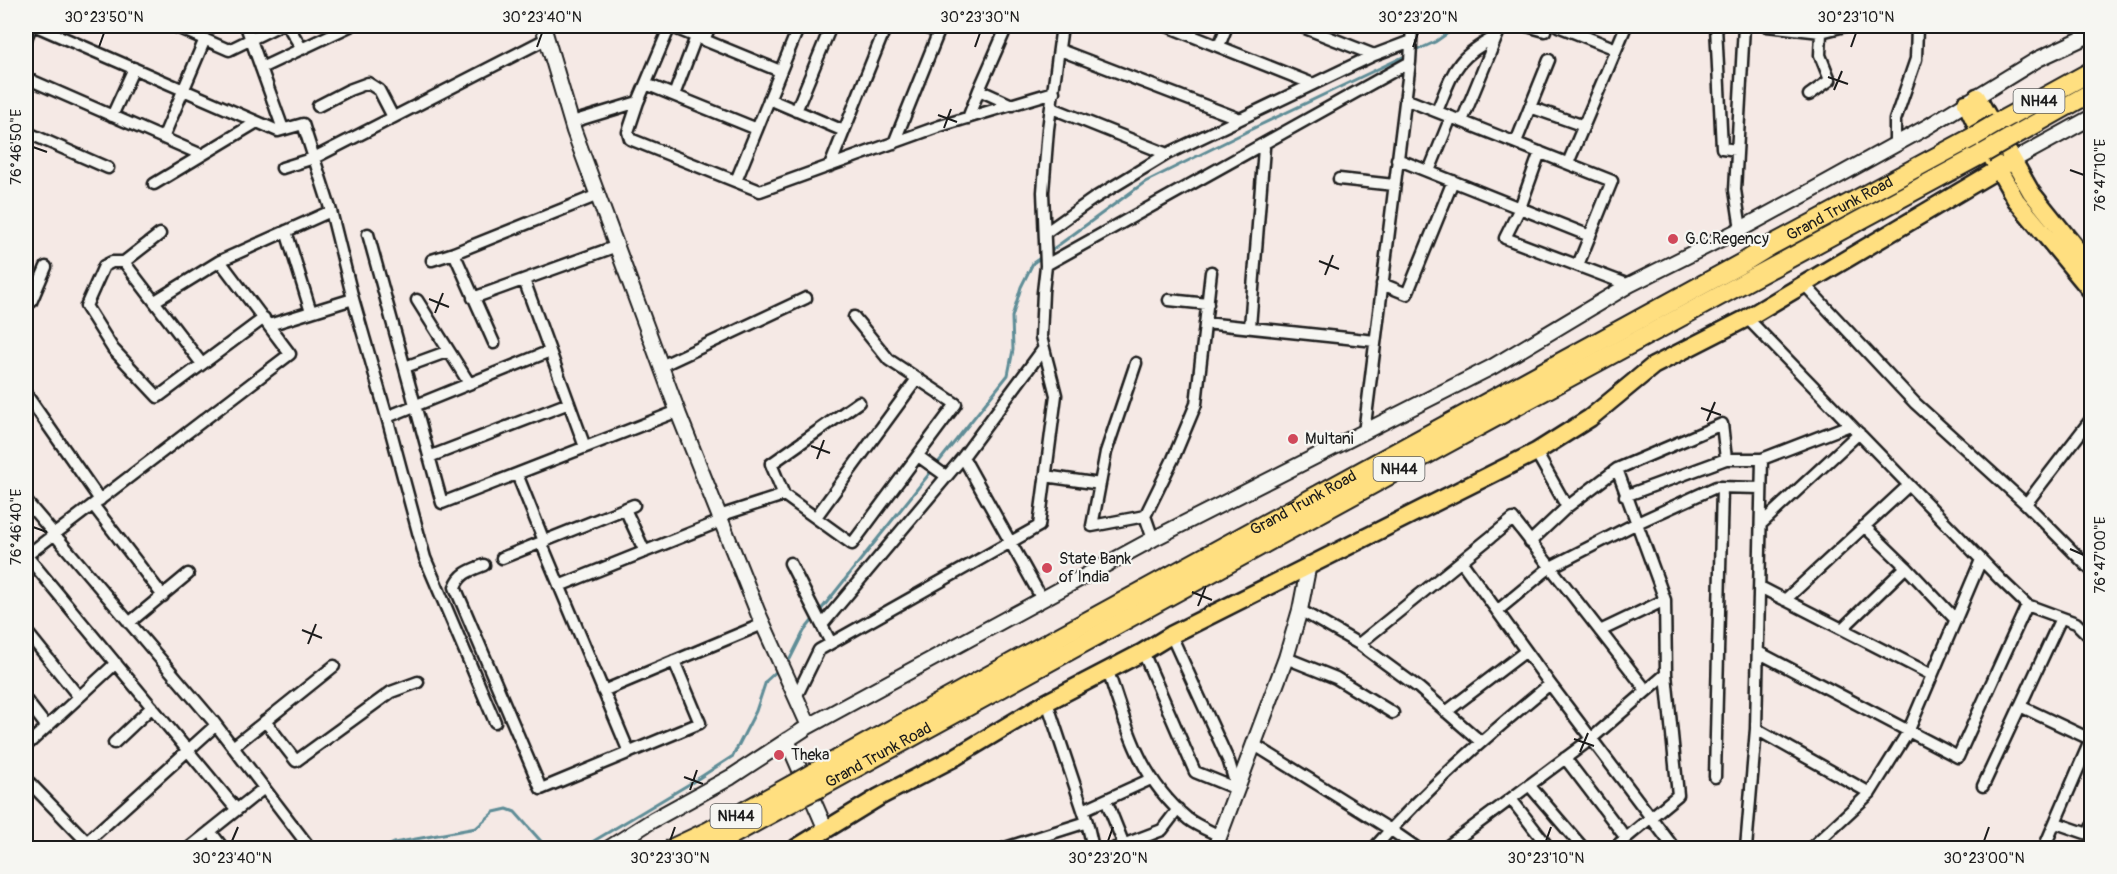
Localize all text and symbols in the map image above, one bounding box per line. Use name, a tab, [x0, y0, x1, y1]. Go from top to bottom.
text: 30°23'50"N	[64, 8, 144, 27]
text: 30°23'40"N	[502, 8, 582, 27]
text: 30°23'30"N	[940, 8, 1020, 27]
text: 30°23'20"N	[1378, 8, 1458, 27]
text: 30°23'10"N	[1818, 8, 1894, 27]
road number: NH44	[2014, 89, 2064, 113]
text: 76°46'50"E	[7, 109, 26, 185]
text: 76°47'10"E	[2091, 138, 2110, 211]
street label: Grand Trunk Road	[1783, 172, 1897, 245]
place label: G.C.Regency	[1685, 229, 1769, 249]
marker: G.C.Regency	[1666, 232, 1680, 246]
place label: Multani	[1305, 429, 1354, 449]
marker: Multani	[1286, 432, 1300, 446]
road number: NH44	[1374, 457, 1424, 481]
street label: Grand Trunk Road	[1247, 466, 1360, 540]
text: 76°46'40"E	[7, 489, 26, 565]
text: 76°47'00"E	[2091, 516, 2110, 594]
place label: State Bank of India	[1059, 549, 1132, 587]
marker: State Bank of India	[1040, 561, 1054, 575]
street label: Grand Trunk Road	[822, 718, 935, 793]
place label: Theka	[791, 745, 829, 765]
marker: Theka	[772, 748, 786, 762]
road number: NH44	[710, 804, 762, 828]
text: 30°23'40"N	[192, 849, 272, 868]
text: 30°23'30"N	[630, 849, 710, 868]
text: 30°23'20"N	[1068, 849, 1148, 868]
text: 30°23'10"N	[1508, 849, 1584, 868]
text: 30°23'00"N	[1943, 849, 2025, 868]

